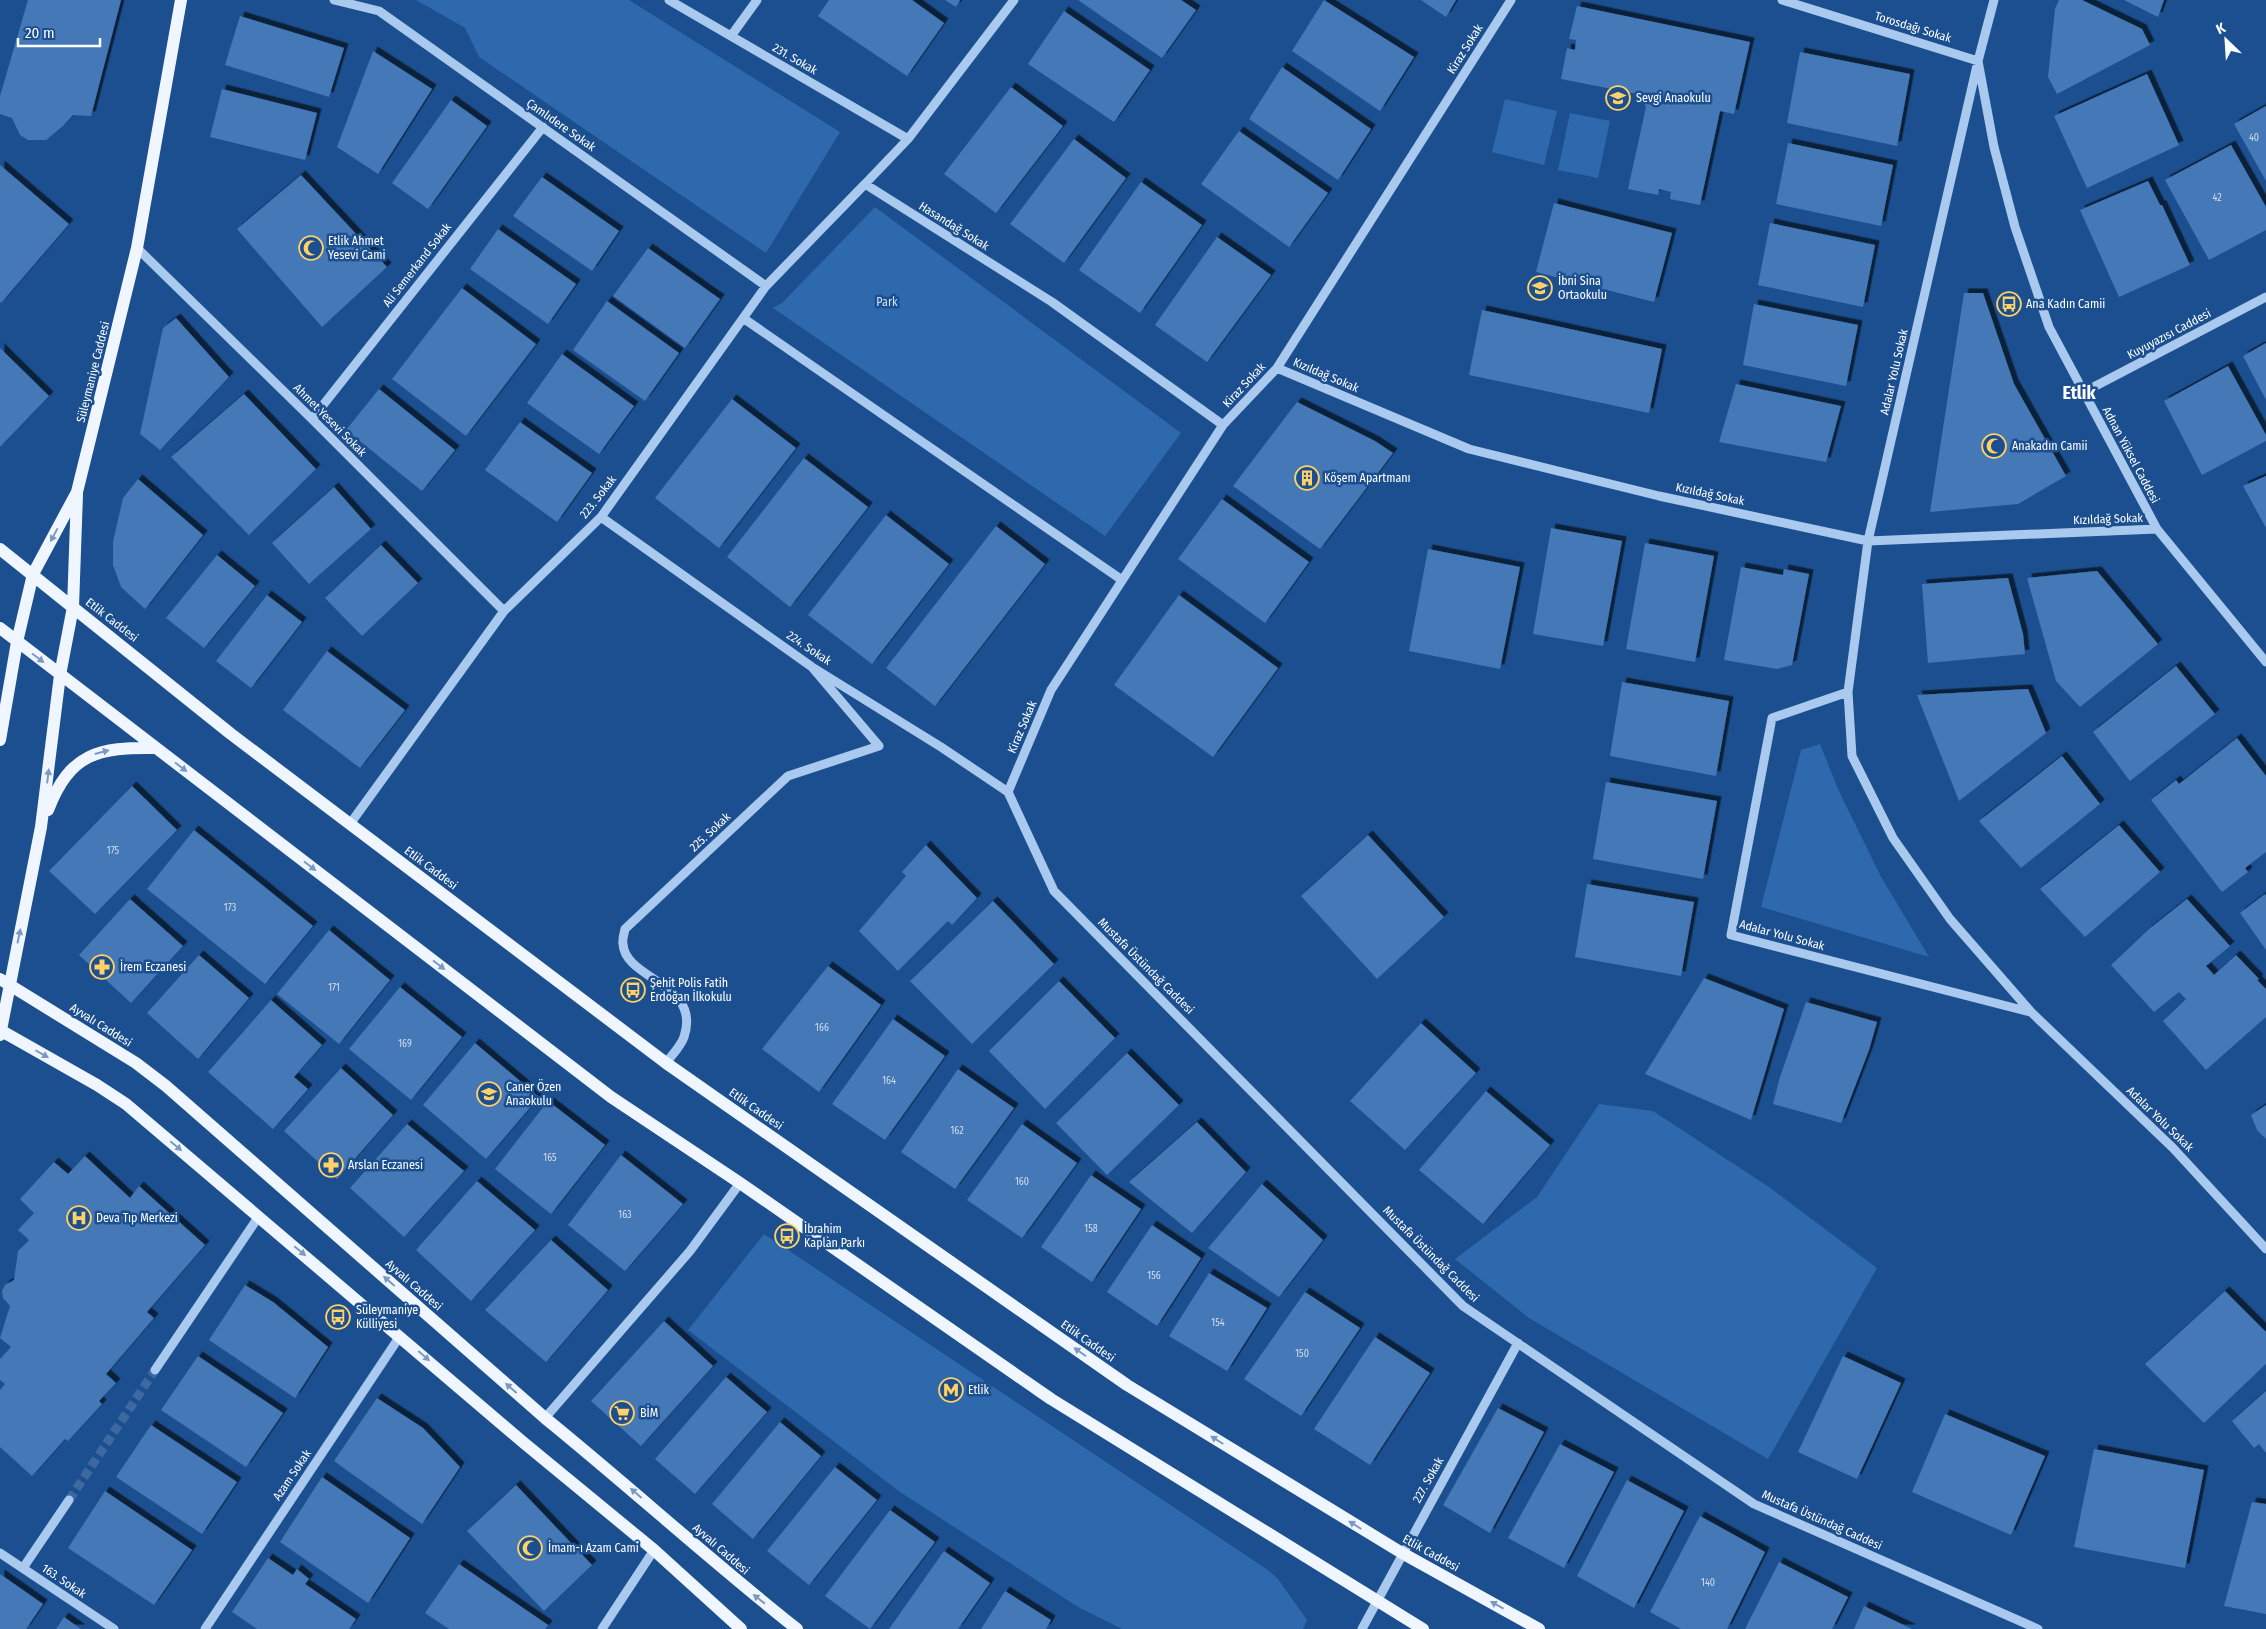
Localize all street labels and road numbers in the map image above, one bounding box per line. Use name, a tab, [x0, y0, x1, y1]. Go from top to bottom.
street label: Torosdağı Sokak	[1873, 9, 1953, 45]
street label: Kiraz Sokak	[1444, 21, 1486, 76]
street label: 231. Sokak	[770, 41, 820, 78]
street label: Çamlıdere Sokak	[524, 96, 599, 154]
street label: Hasandağ Sokak	[916, 199, 992, 253]
street label: Ali Semerkand Sokak	[380, 220, 454, 310]
street label: Kuyuyazısı Caddesi	[2125, 306, 2213, 362]
street label: Süleymaniye Caddesi	[74, 320, 112, 424]
street label: Adalar Yolu Sokak	[1877, 327, 1911, 416]
street label: Kızıldağ Sokak	[1291, 355, 1361, 395]
street label: Kiraz Sokak	[1220, 360, 1268, 410]
street label: Ahmet Yesevi Sokak	[291, 381, 370, 460]
street label: Adnan Yüksel Caddesi	[2100, 404, 2162, 506]
street label: 223. Sokak	[577, 472, 619, 521]
street label: Kızıldağ Sokak	[1674, 480, 1746, 508]
street label: Kızıldağ Sokak	[2073, 511, 2144, 527]
street label: Etlik Caddesi	[83, 595, 141, 645]
street label: 224. Sokak	[784, 628, 834, 668]
street label: Kiraz Sokak	[1005, 698, 1039, 755]
street label: 225. Sokak	[687, 809, 734, 854]
street label: Etlik Caddesi	[402, 844, 460, 892]
street label: Mustafa Üstündağ Caddesi	[1095, 914, 1198, 1017]
street label: Adalar Yolu Sokak	[1738, 917, 1826, 953]
street label: Ayvalı Caddesi	[67, 1000, 135, 1050]
street label: Adalar Yolu Sokak	[2124, 1084, 2197, 1155]
street label: Etlik Caddesi	[726, 1085, 786, 1133]
street label: Mustafa Üstündağ Caddesi	[1380, 1202, 1483, 1305]
street label: Ayvalı Caddesi	[383, 1257, 445, 1313]
street label: Etlik Caddesi	[1058, 1317, 1118, 1365]
street label: Azam Sokak	[270, 1447, 314, 1503]
street label: 227. Sokak	[1410, 1454, 1446, 1505]
street label: Mustafa Üstündağ Caddesi	[1760, 1485, 1885, 1553]
street label: Ayvalı Caddesi	[690, 1521, 752, 1577]
street label: Etlik Caddesi	[1400, 1532, 1462, 1574]
street label: 163. Sokak	[39, 1561, 89, 1601]

